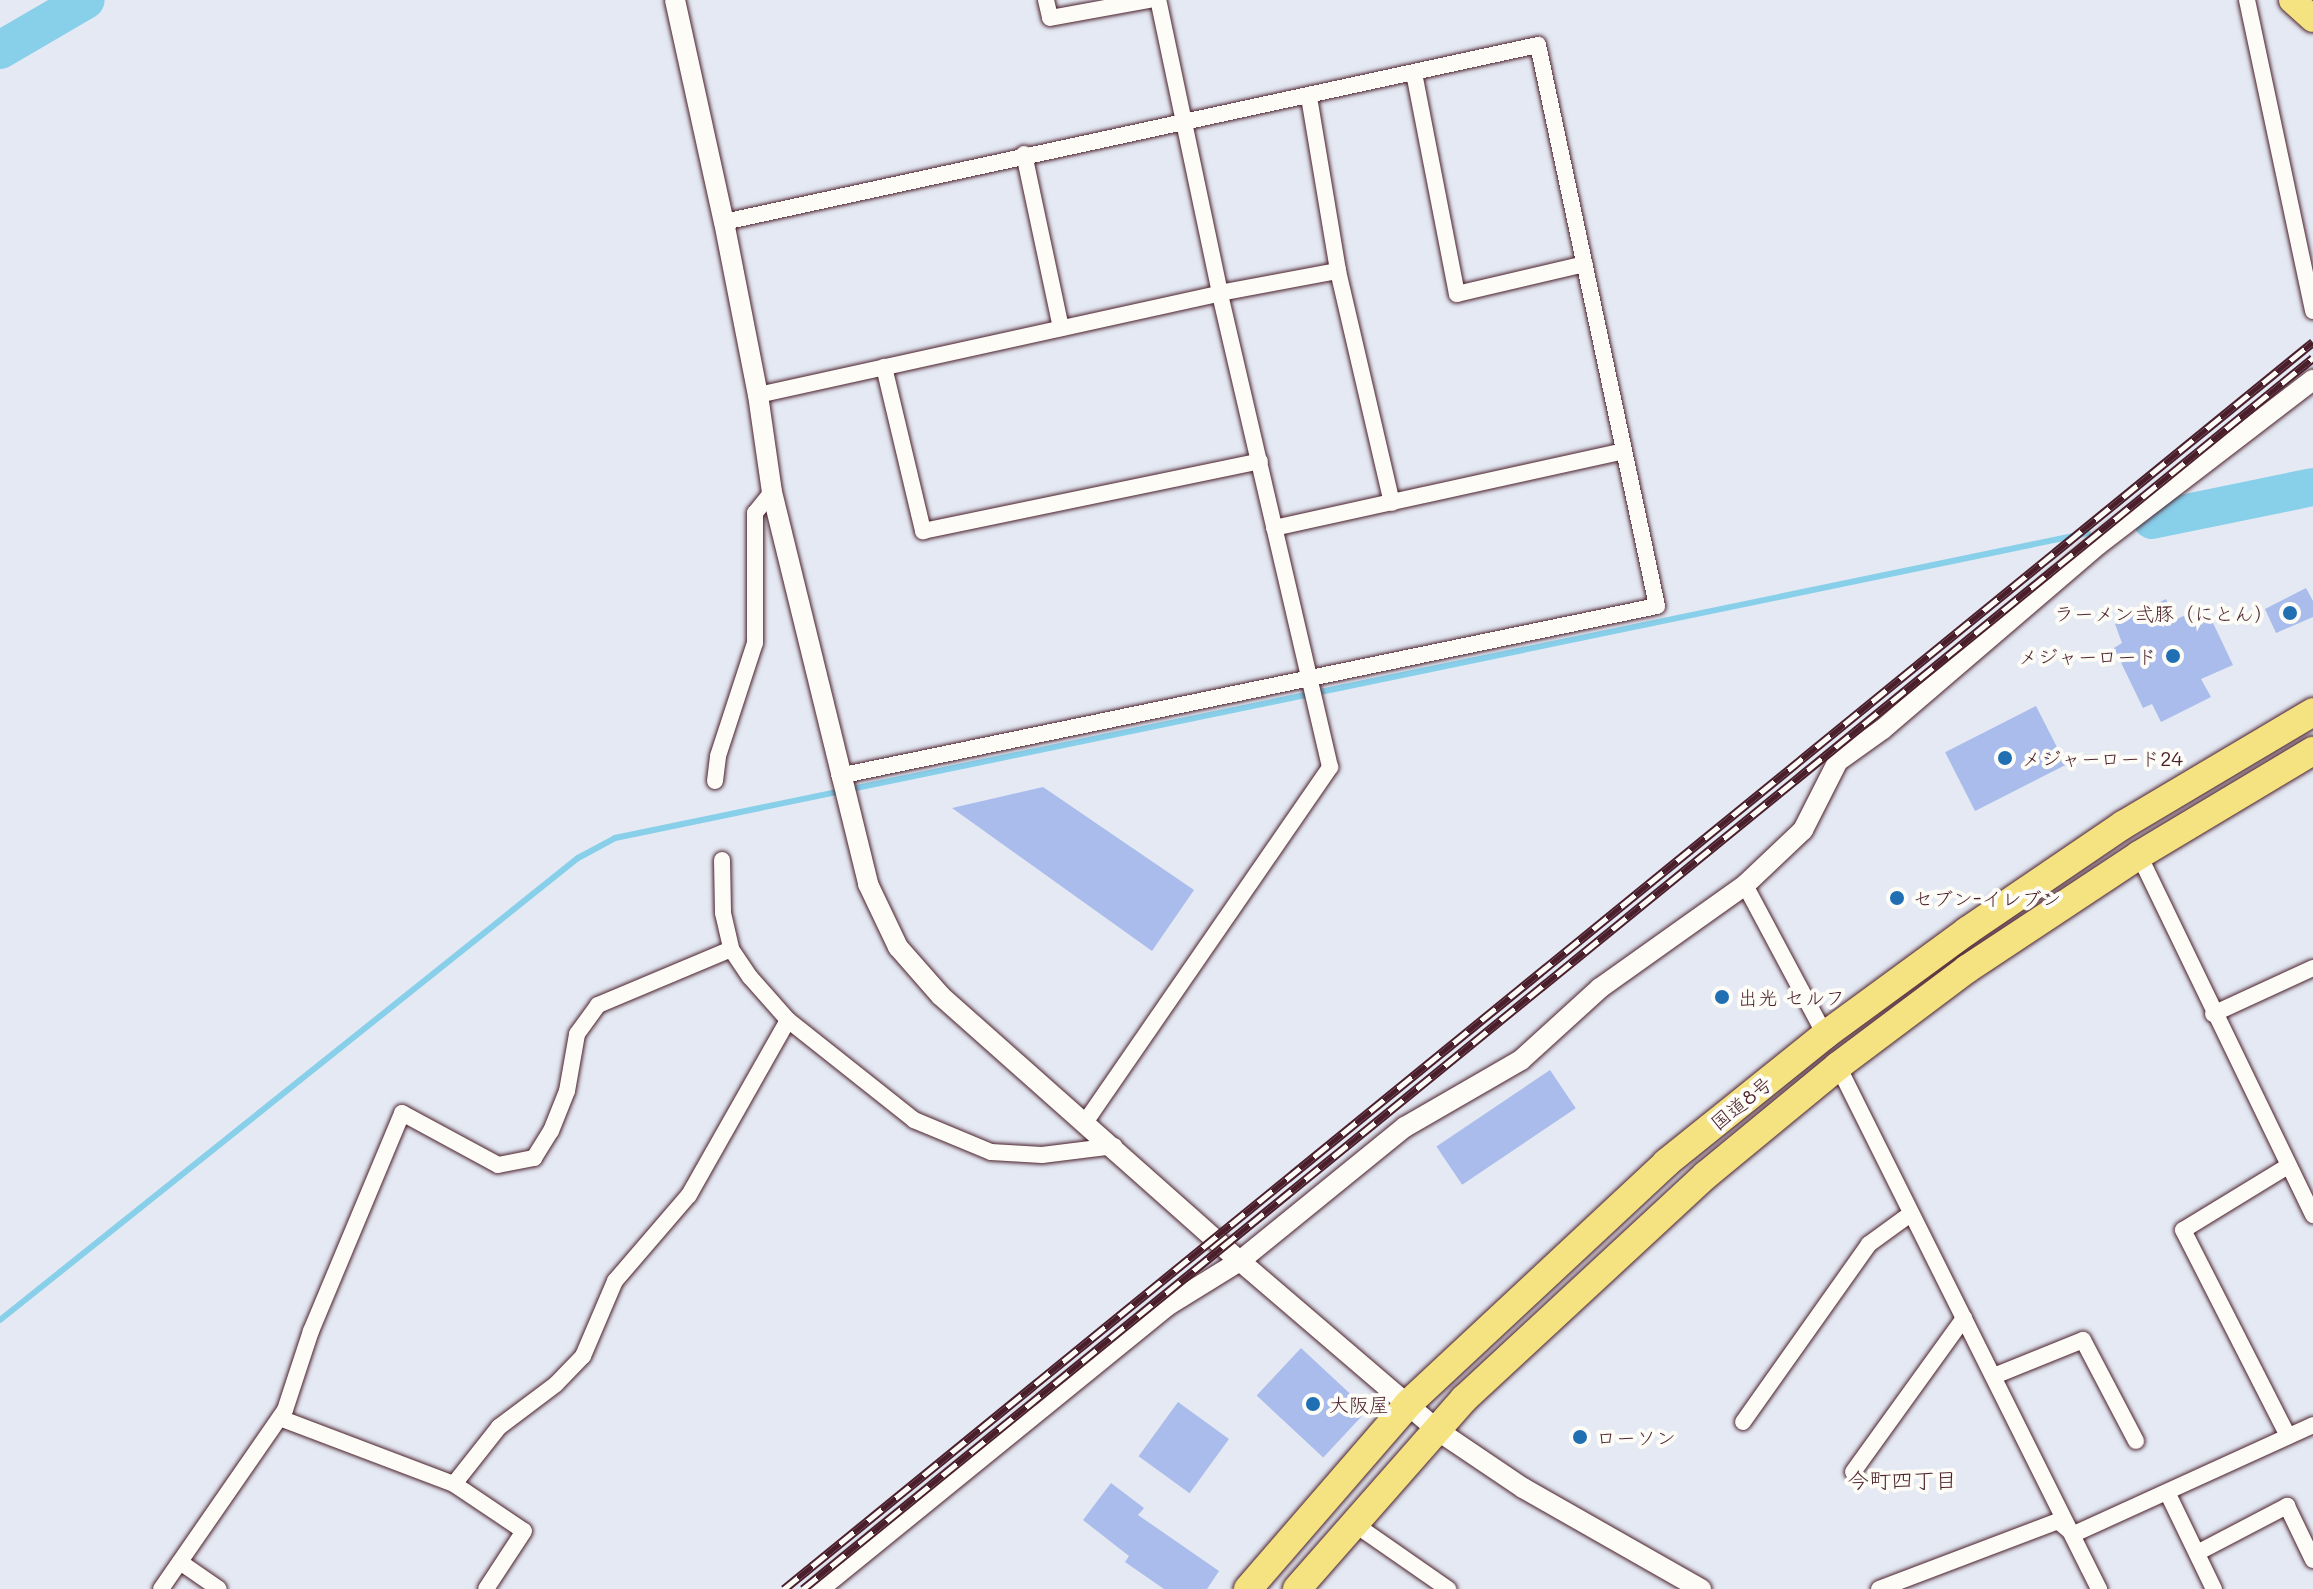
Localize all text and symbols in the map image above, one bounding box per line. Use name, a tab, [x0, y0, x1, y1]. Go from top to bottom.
place label: ラーメン弍豚（にとん）	[2054, 601, 2274, 625]
marker: ラーメン弍豚（にとん）	[2281, 604, 2299, 622]
place label: メジャーロード	[2017, 644, 2157, 668]
marker: メジャーロード	[2164, 647, 2182, 665]
place label: メジャーロード24	[2021, 746, 2184, 770]
marker: メジャーロード24	[1996, 749, 2014, 767]
place label: セブン-イレブン	[1913, 886, 2061, 910]
marker: セブン-イレブン	[1888, 889, 1906, 907]
place label: 出光 セルフ	[1738, 985, 1844, 1009]
marker: 出光 セルフ	[1713, 988, 1731, 1006]
street label: 国道8号	[1705, 1071, 1777, 1135]
place label: 大阪屋	[1329, 1392, 1389, 1416]
marker: 大阪屋	[1304, 1395, 1322, 1413]
place label: ローソン	[1596, 1425, 1676, 1449]
marker: ローソン	[1571, 1428, 1589, 1446]
district label: 今町四丁目	[1847, 1467, 1957, 1493]

